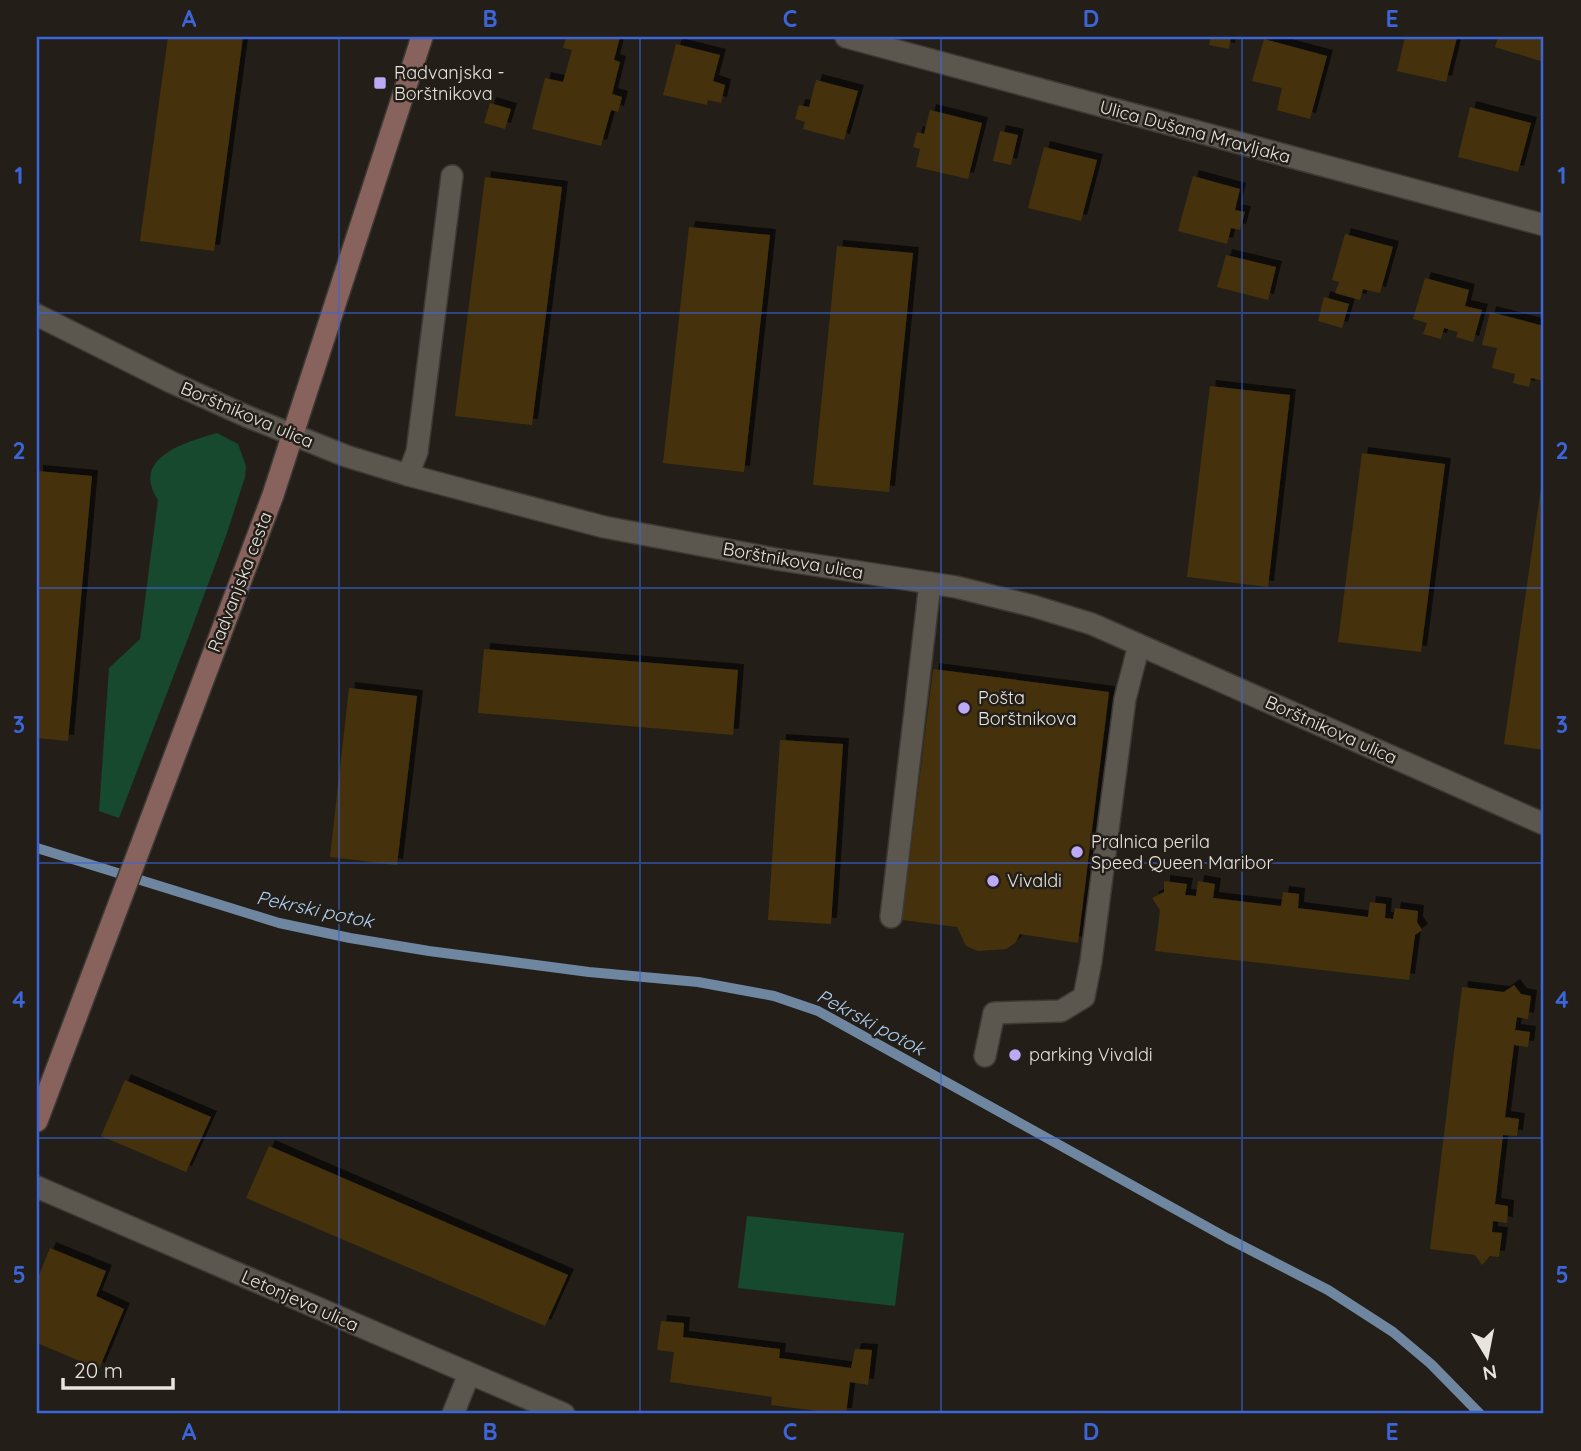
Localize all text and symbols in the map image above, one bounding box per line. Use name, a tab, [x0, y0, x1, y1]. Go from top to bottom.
text: A	[182, 4, 197, 33]
text: B	[482, 4, 498, 33]
text: C	[783, 4, 797, 33]
text: D	[1083, 4, 1099, 33]
text: E	[1385, 4, 1399, 33]
place label: Radvanjska - Borštnikova	[394, 61, 504, 105]
marker: Radvanjska - Borštnikova	[372, 75, 388, 91]
street label: Ulica Dušana Mravljaka	[1097, 95, 1293, 168]
text: 1	[15, 161, 23, 190]
text: 1	[1558, 161, 1566, 190]
street label: Borštnikova ulica	[177, 376, 317, 453]
text: 2	[12, 436, 26, 465]
text: 2	[1555, 436, 1569, 465]
street label: Radvanjska cesta	[202, 508, 277, 655]
street label: Borštnikova ulica	[721, 537, 865, 584]
place label: Pošta Borštnikova	[978, 686, 1077, 730]
street label: Borštnikova ulica	[1262, 690, 1401, 769]
marker: Pošta Borštnikova	[956, 700, 972, 716]
text: 3	[13, 710, 25, 739]
text: 3	[1556, 710, 1568, 739]
place label: Pralnica perila Speed Queen Maribor	[1091, 830, 1273, 874]
marker: Pralnica perila Speed Queen Maribor	[1069, 844, 1085, 860]
place label: Vivaldi	[1007, 869, 1062, 892]
marker: Vivaldi	[985, 873, 1001, 889]
water label: Pekrski potok	[254, 885, 377, 933]
water label: Pekrski potok	[813, 984, 931, 1061]
text: 4	[12, 985, 26, 1014]
text: 4	[1555, 985, 1569, 1014]
place label: parking Vivaldi	[1029, 1043, 1153, 1066]
marker: parking Vivaldi	[1007, 1047, 1023, 1063]
text: 5	[12, 1260, 26, 1289]
text: 5	[1555, 1260, 1569, 1289]
street label: Letonjeva ulica	[238, 1264, 362, 1337]
north arrow	[1452, 1322, 1522, 1392]
scale bar	[63, 1346, 173, 1390]
text: 20 m	[74, 1357, 123, 1383]
text: N	[1481, 1360, 1499, 1386]
text: A	[182, 1417, 197, 1446]
text: B	[482, 1417, 498, 1446]
text: C	[783, 1417, 797, 1446]
text: D	[1083, 1417, 1099, 1446]
text: E	[1385, 1417, 1399, 1446]

